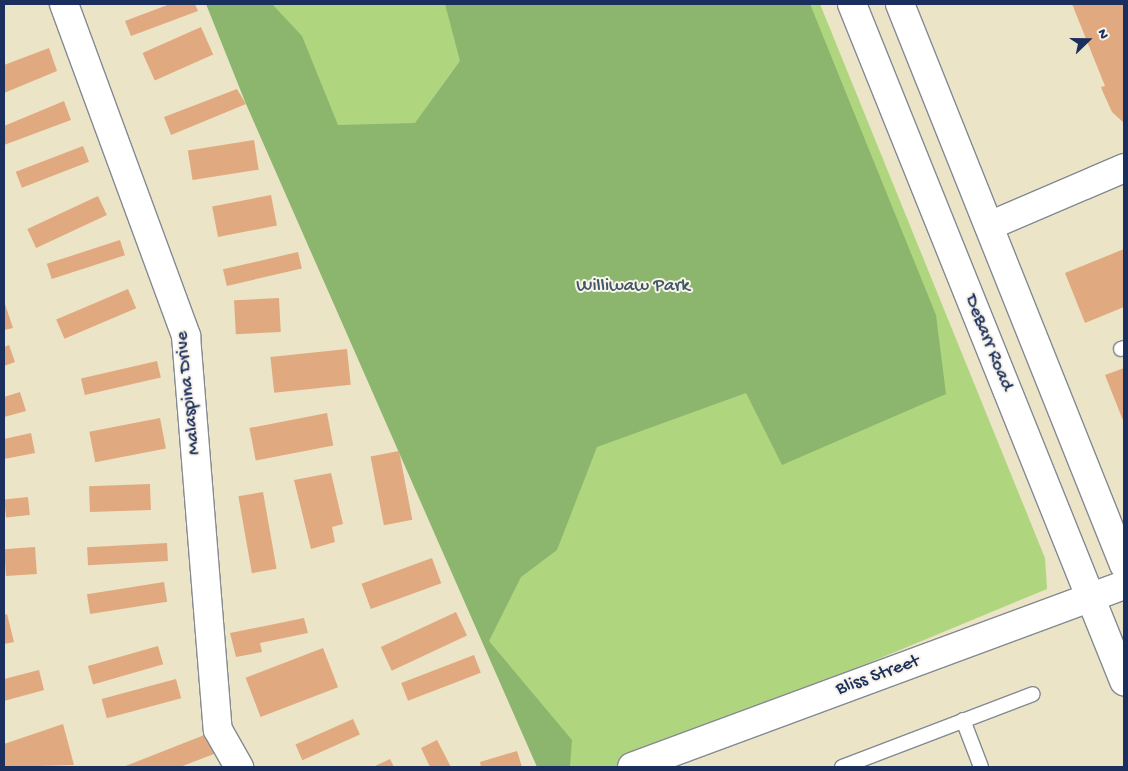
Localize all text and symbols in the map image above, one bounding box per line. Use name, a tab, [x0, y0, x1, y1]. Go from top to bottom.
north arrow	[1063, 15, 1113, 65]
text: N	[1093, 27, 1112, 42]
park label: Williwaw Park	[576, 276, 690, 298]
street label: DeBarr Road	[958, 291, 1018, 395]
street label: Malaspina Drive	[171, 330, 207, 456]
street label: Bliss Street	[833, 650, 923, 702]

